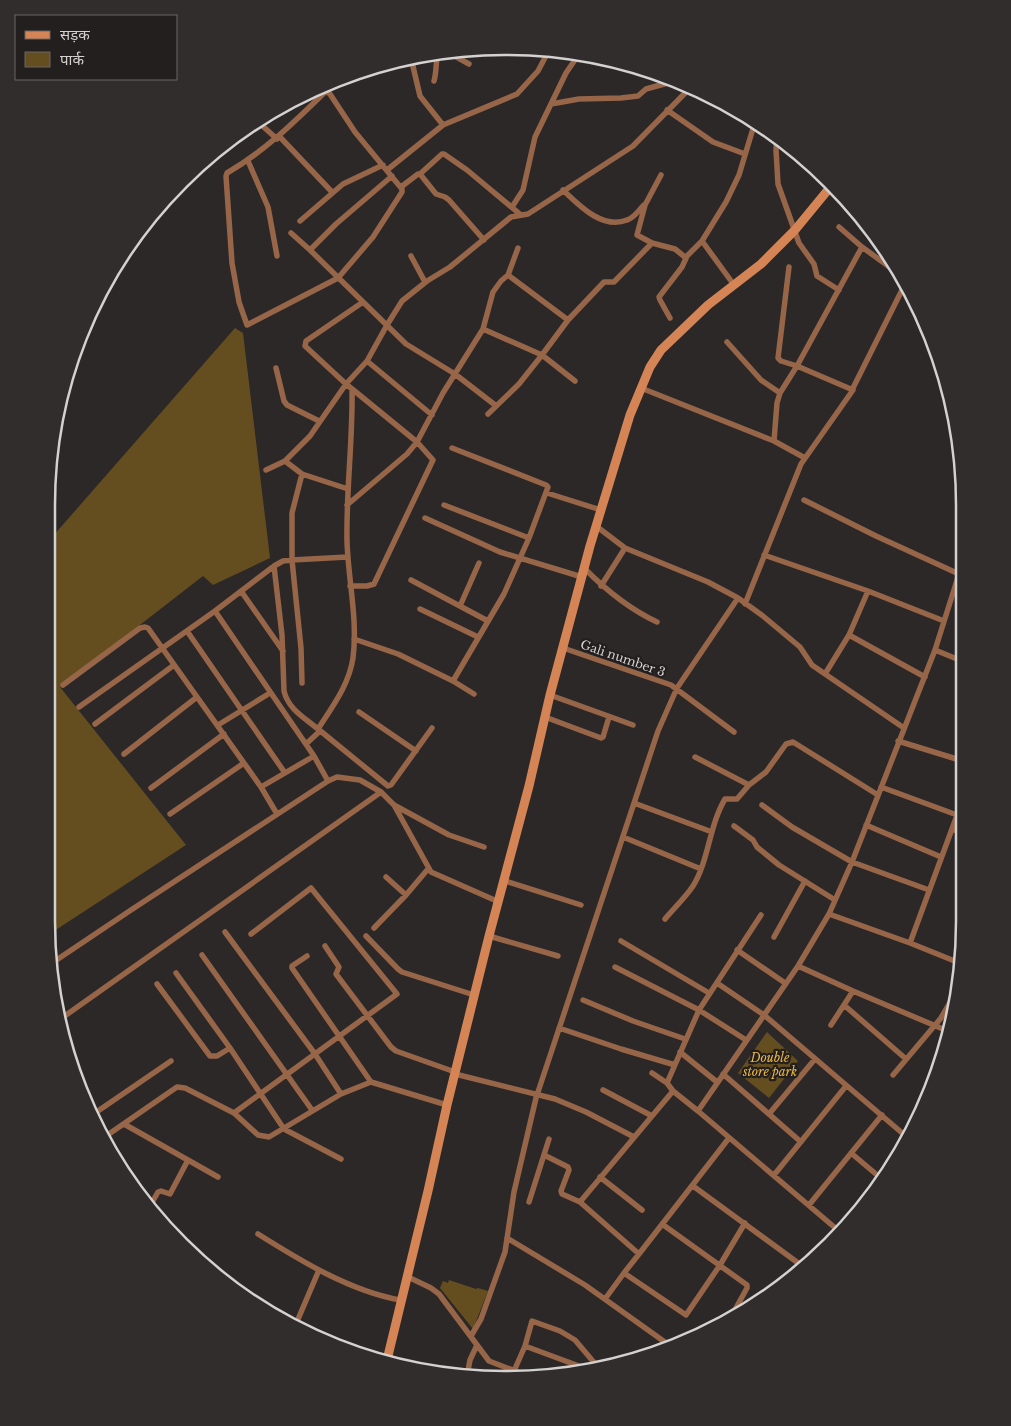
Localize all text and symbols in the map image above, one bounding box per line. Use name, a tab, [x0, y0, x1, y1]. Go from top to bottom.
legend	[15, 15, 178, 80]
text: सड़क	[60, 25, 90, 44]
text: पार्क	[60, 50, 84, 69]
street label: Gali number 3	[579, 636, 667, 680]
park label: Double store park	[742, 1050, 797, 1079]

